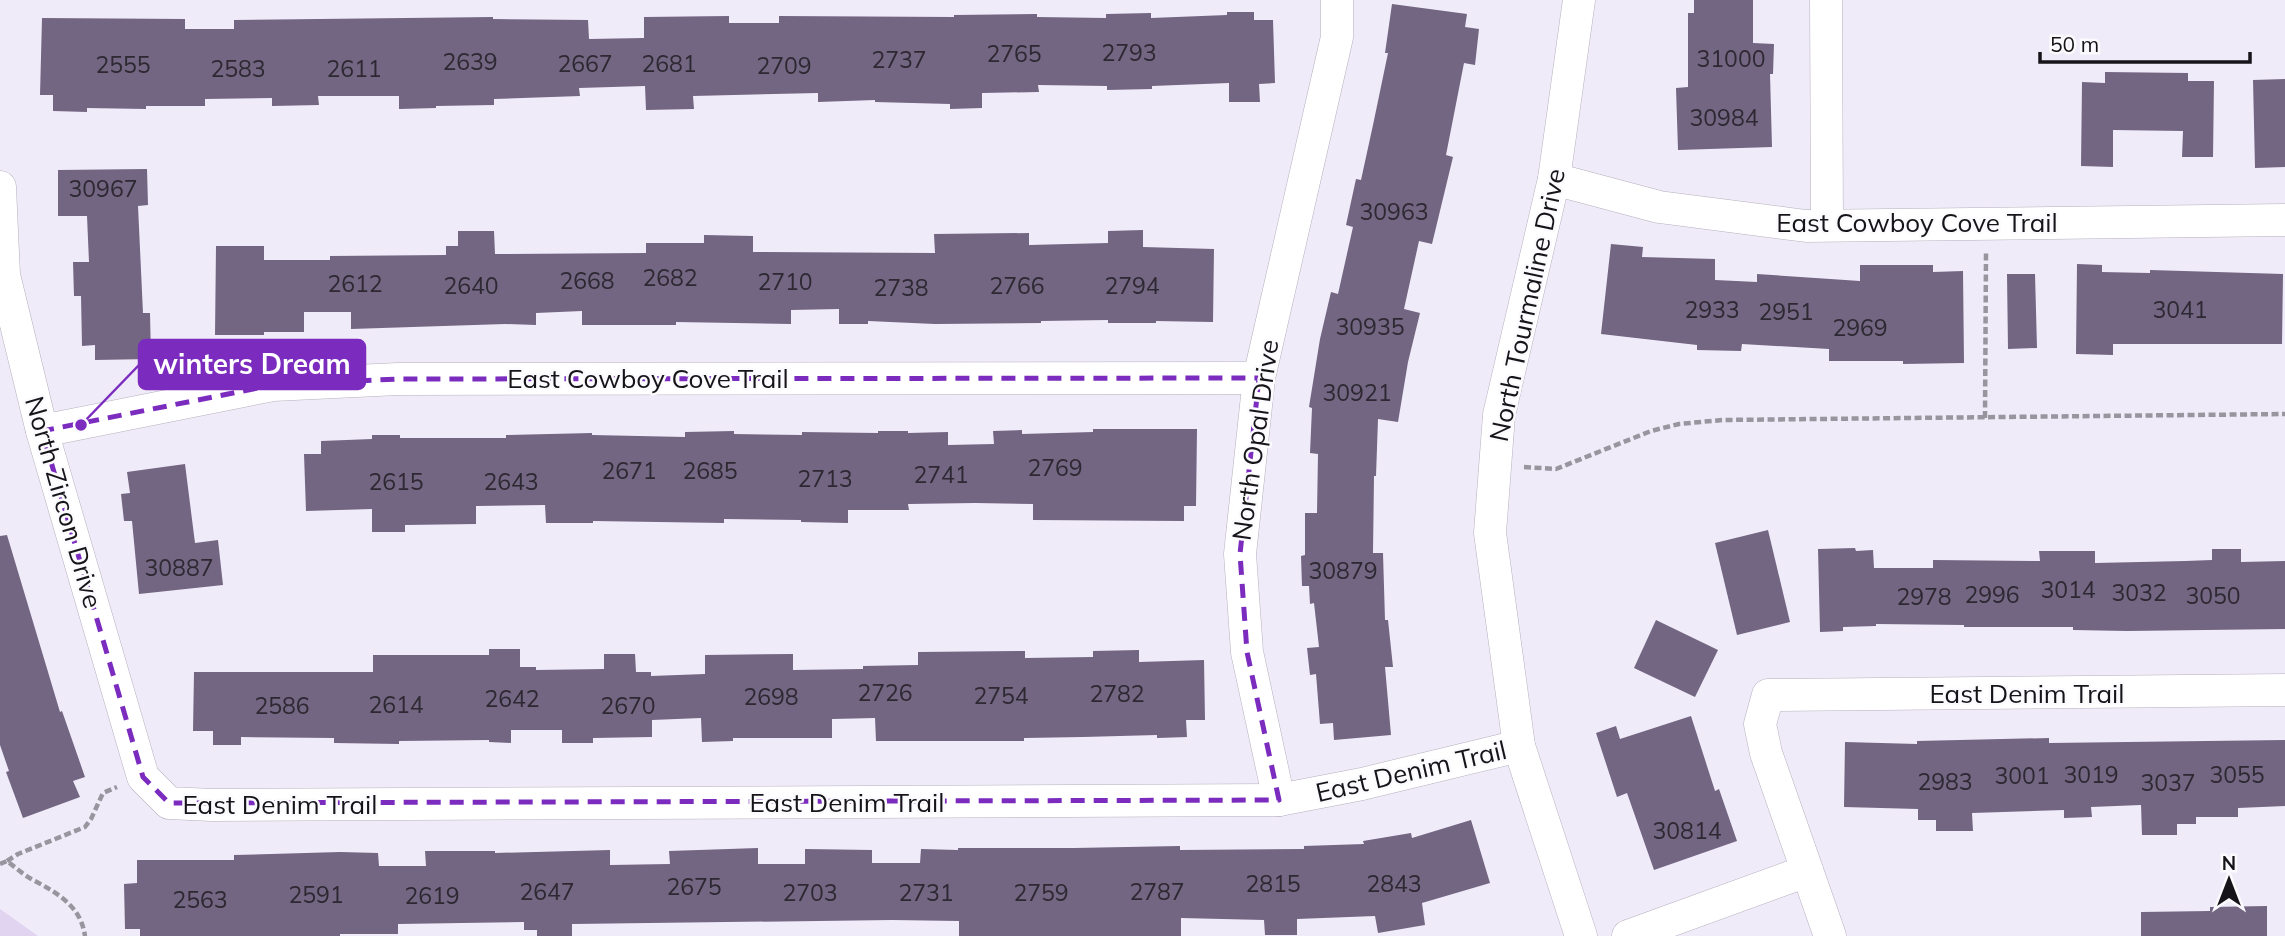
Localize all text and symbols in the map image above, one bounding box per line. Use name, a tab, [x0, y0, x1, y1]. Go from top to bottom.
scale bar	[2040, 21, 2250, 65]
text: 50 m	[2050, 31, 2099, 57]
house number: 2793	[1101, 38, 1157, 67]
house number: 2765	[986, 39, 1042, 68]
house number: 31000	[1696, 44, 1766, 73]
house number: 2737	[871, 45, 927, 74]
house number: 2639	[442, 47, 498, 76]
house number: 2667	[557, 49, 613, 78]
house number: 2681	[641, 49, 697, 78]
house number: 2555	[95, 50, 151, 79]
house number: 2709	[756, 51, 812, 80]
house number: 2583	[210, 54, 266, 83]
house number: 2611	[326, 54, 382, 83]
house number: 30984	[1689, 103, 1759, 132]
street label: North Tourmaline Drive	[1482, 165, 1572, 445]
house number: 30967	[68, 174, 138, 203]
house number: 30963	[1359, 197, 1429, 226]
street label: East Cowboy Cove Trail	[1776, 206, 2058, 239]
house number: 2682	[642, 263, 698, 292]
house number: 2668	[559, 266, 615, 295]
house number: 2710	[757, 267, 813, 296]
house number: 2612	[327, 269, 383, 298]
house number: 2640	[443, 271, 499, 300]
house number: 2766	[989, 271, 1045, 300]
house number: 2794	[1104, 271, 1160, 300]
house number: 2738	[873, 273, 929, 302]
house number: 2933	[1684, 295, 1740, 324]
house number: 3041	[2152, 295, 2208, 324]
house number: 2951	[1758, 297, 1814, 326]
house number: 30935	[1335, 312, 1405, 341]
house number: 2969	[1832, 313, 1888, 342]
street label: North Opal Drive	[1225, 337, 1285, 543]
callout: winters Dream	[139, 340, 365, 389]
text: winters Dream	[153, 346, 351, 381]
street label: East Cowboy Cove Trail	[507, 362, 789, 395]
house number: 30921	[1322, 378, 1392, 407]
street label: North Zircon Drive	[18, 392, 110, 612]
house number: 2769	[1027, 453, 1083, 482]
house number: 2671	[601, 456, 657, 485]
house number: 2685	[682, 456, 738, 485]
house number: 2741	[913, 460, 969, 489]
house number: 2713	[797, 464, 853, 493]
house number: 2615	[368, 467, 424, 496]
house number: 2643	[483, 467, 539, 496]
house number: 30887	[144, 553, 214, 582]
house number: 30879	[1308, 556, 1378, 585]
house number: 3014	[2040, 575, 2096, 604]
house number: 3032	[2111, 578, 2167, 607]
house number: 2996	[1964, 580, 2020, 609]
house number: 3050	[2185, 581, 2241, 610]
house number: 2978	[1896, 582, 1952, 611]
street label: East Denim Trail	[1930, 677, 2124, 710]
house number: 2726	[857, 678, 913, 707]
house number: 2782	[1089, 679, 1145, 708]
house number: 2754	[973, 681, 1029, 710]
house number: 2698	[743, 682, 799, 711]
house number: 2642	[484, 684, 540, 713]
house number: 2614	[368, 690, 424, 719]
house number: 2586	[254, 691, 310, 720]
house number: 2670	[600, 691, 656, 720]
street label: East Denim Trail	[1312, 733, 1510, 809]
house number: 3019	[2063, 760, 2119, 789]
house number: 3055	[2209, 760, 2265, 789]
house number: 3001	[1994, 761, 2050, 790]
house number: 2983	[1917, 767, 1973, 796]
house number: 3037	[2140, 768, 2196, 797]
street label: East Denim Trail	[750, 786, 944, 819]
street label: East Denim Trail	[183, 788, 377, 821]
house number: 30814	[1652, 816, 1722, 845]
north arrow	[2194, 845, 2264, 915]
text: N	[2222, 851, 2236, 875]
house number: 2815	[1245, 869, 1301, 898]
house number: 2843	[1366, 869, 1422, 898]
house number: 2675	[666, 872, 722, 901]
house number: 2647	[519, 877, 575, 906]
house number: 2787	[1129, 877, 1185, 906]
house number: 2703	[782, 878, 838, 907]
house number: 2731	[898, 878, 954, 907]
house number: 2759	[1013, 878, 1069, 907]
house number: 2591	[288, 880, 344, 909]
house number: 2619	[404, 881, 460, 910]
house number: 2563	[172, 885, 228, 914]

